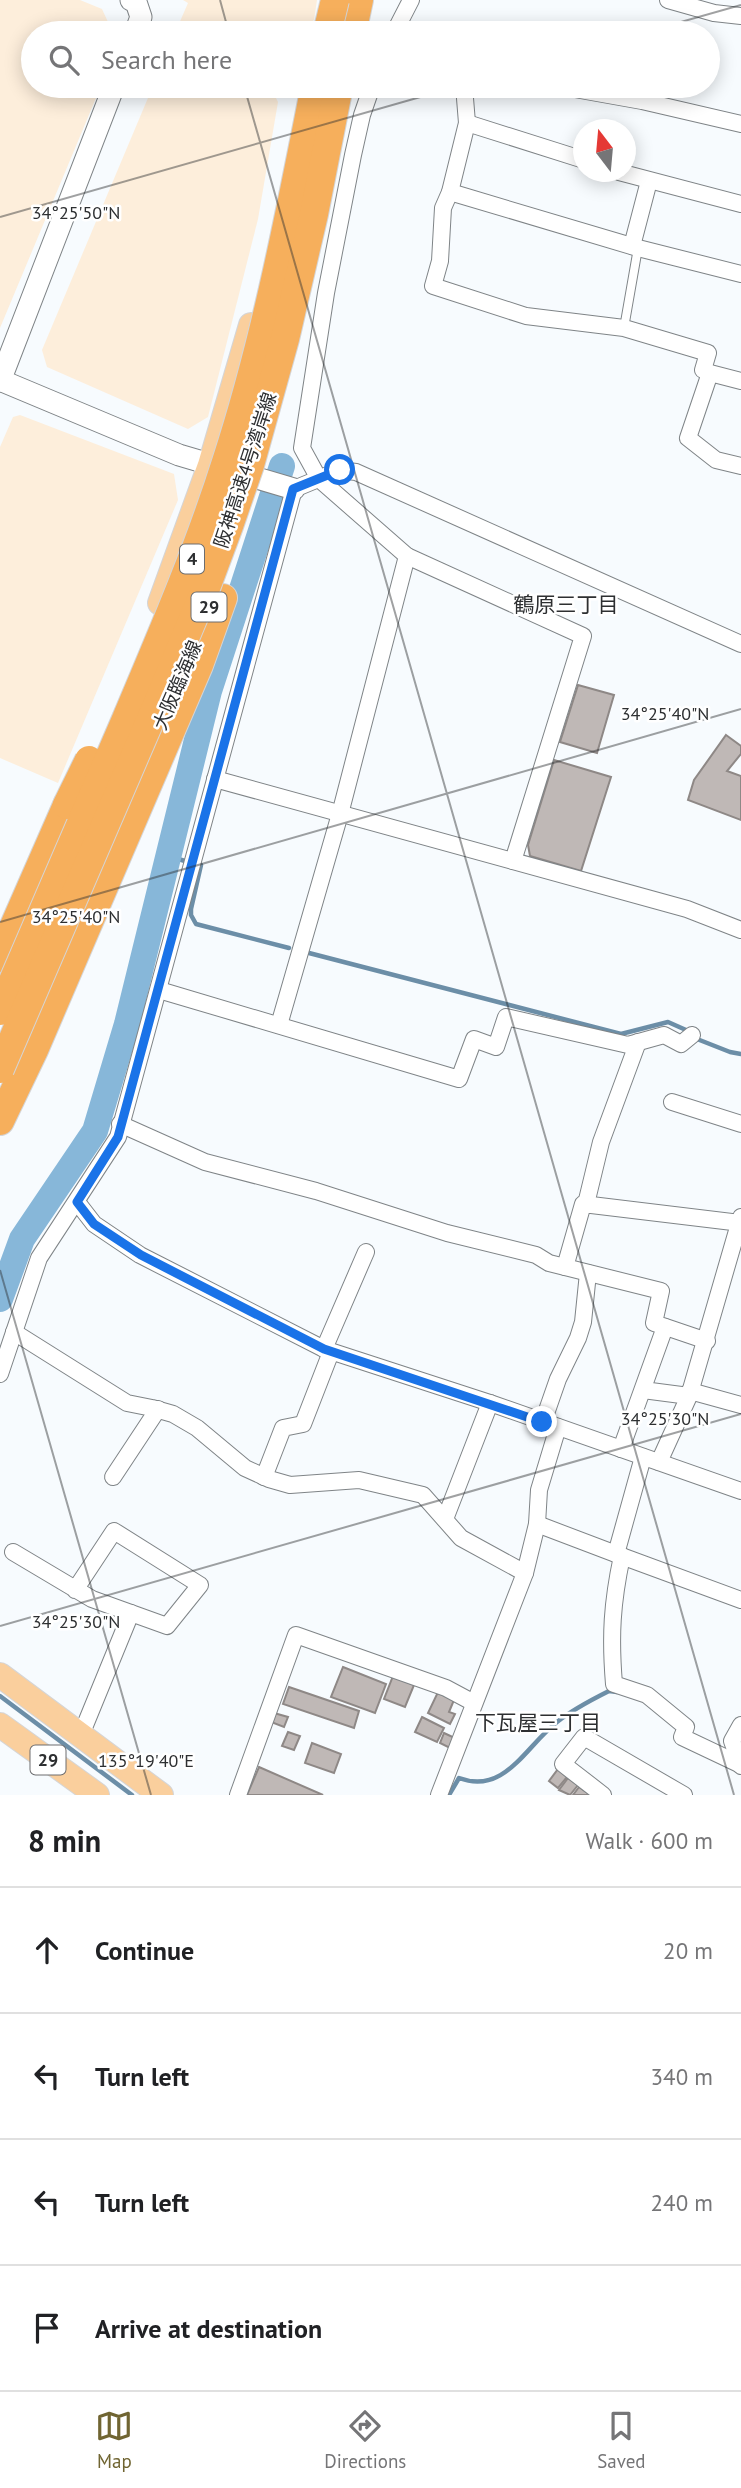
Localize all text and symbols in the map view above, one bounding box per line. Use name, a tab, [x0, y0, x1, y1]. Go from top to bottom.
search box	[21, 21, 720, 98]
icon: search	[45, 41, 83, 79]
text: Search here	[101, 43, 232, 76]
north arrow	[573, 119, 636, 182]
text: 34°25'50"N	[32, 201, 120, 224]
street label: 阪神高速4号湾岸線	[209, 389, 281, 551]
route start	[324, 454, 355, 485]
road number: 4	[180, 544, 204, 574]
district label: 鶴原三丁目	[514, 591, 619, 618]
road number: 29	[192, 592, 227, 622]
street label: 大阪臨海線	[147, 637, 207, 733]
text: 34°25'40"N	[621, 702, 709, 725]
text: 34°25'40"N	[32, 905, 120, 928]
route end	[526, 1406, 557, 1437]
text: 34°25'30"N	[621, 1407, 709, 1430]
text: 34°25'30"N	[32, 1610, 120, 1633]
district label: 下瓦屋三丁目	[475, 1709, 601, 1736]
road number: 29	[30, 1745, 66, 1774]
text: 135°19'40"E	[98, 1749, 194, 1772]
text: 8 min	[28, 1821, 101, 1860]
text: Walk · 600 m	[586, 1826, 713, 1855]
icon: ahead	[28, 1931, 66, 1969]
text: Continue	[95, 1934, 194, 1967]
text: 20 m	[663, 1936, 713, 1965]
icon: left	[28, 2057, 66, 2095]
text: Turn left	[95, 2060, 189, 2093]
text: 340 m	[651, 2062, 713, 2091]
icon: left	[28, 2183, 66, 2221]
text: Turn left	[95, 2186, 189, 2219]
text: 240 m	[651, 2188, 713, 2217]
icon: arrive	[28, 2309, 66, 2347]
text: Arrive at destination	[95, 2312, 322, 2345]
tab: Map	[95, 2407, 133, 2473]
tab: Directions	[324, 2407, 406, 2473]
tab: Saved	[597, 2407, 646, 2473]

